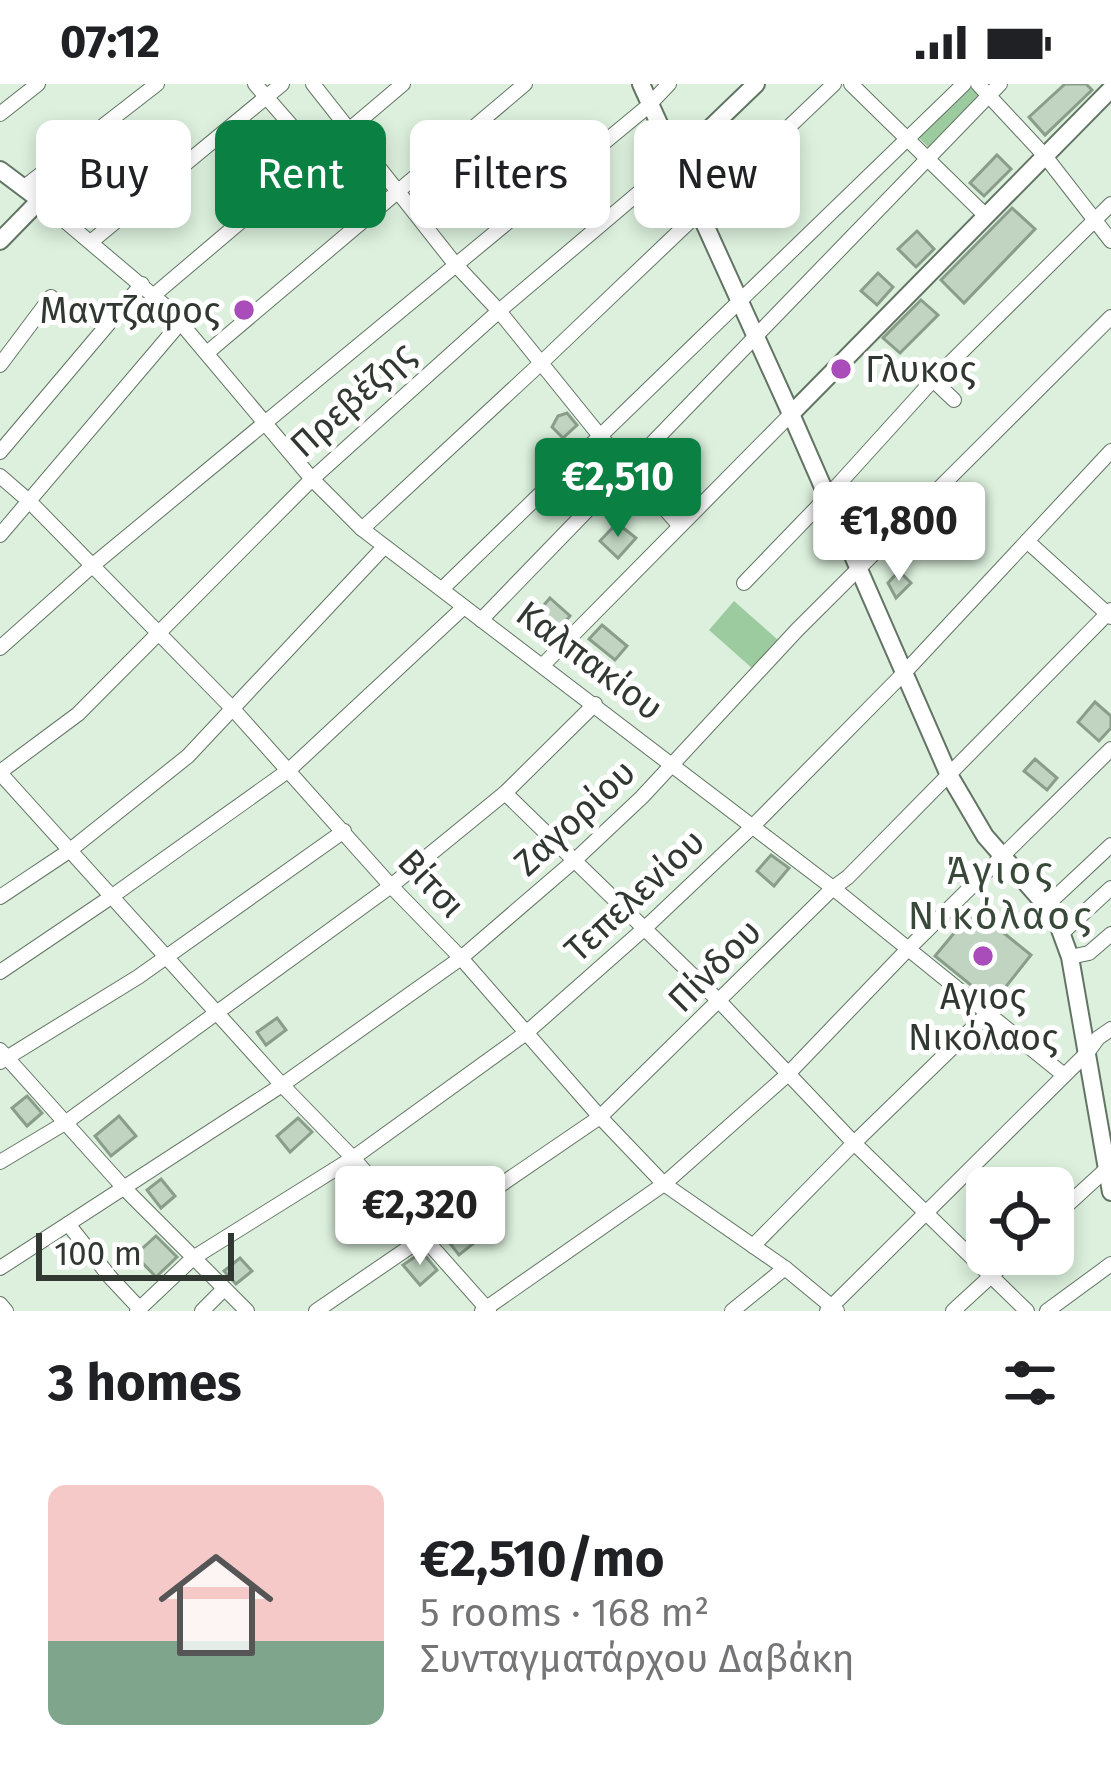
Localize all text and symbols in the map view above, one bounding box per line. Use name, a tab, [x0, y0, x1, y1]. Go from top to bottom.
text: 07:12	[60, 15, 160, 69]
chip: Buy	[36, 120, 191, 228]
chip: Rent	[215, 120, 386, 228]
chip: Filters	[410, 120, 610, 228]
chip: New	[634, 120, 800, 228]
place label: Μαντζαφος	[39, 289, 220, 333]
marker: Μαντζαφος	[231, 297, 257, 323]
street label: Πρεβέζης	[281, 332, 424, 467]
place label: Γλυκος	[865, 348, 976, 392]
marker: Γλυκος	[828, 356, 854, 382]
pin: €2,510	[520, 438, 716, 540]
text: €2,510	[562, 454, 674, 500]
pin: €1,800	[801, 482, 997, 584]
text: €1,800	[840, 498, 958, 544]
street label: Καλπακίου	[508, 592, 671, 730]
street label: Ζαγορίου	[505, 750, 645, 885]
street label: Τεπελενίου	[556, 820, 714, 972]
street label: Βίτσι	[388, 840, 474, 927]
district label: Άγιος Νικόλαος	[908, 848, 1094, 939]
street label: Πίνδου	[659, 910, 771, 1022]
marker: Αγιος Νικόλαος	[970, 943, 996, 969]
place label: Αγιος Νικόλαος	[908, 975, 1058, 1060]
pin: €2,320	[322, 1166, 518, 1268]
map controls	[966, 1167, 1074, 1275]
button: locate	[966, 1167, 1074, 1275]
text: €2,320	[362, 1182, 478, 1228]
scale bar	[36, 1227, 234, 1280]
text: 100 m	[54, 1234, 142, 1274]
icon: filters	[997, 1350, 1063, 1416]
text: 3 homes	[48, 1352, 242, 1414]
text: €2,510/mo	[420, 1528, 665, 1590]
icon: home	[144, 1533, 288, 1677]
text: 5 rooms · 168 m²	[420, 1590, 709, 1636]
text: Συνταγματάρχου Δαβάκη	[420, 1636, 855, 1682]

